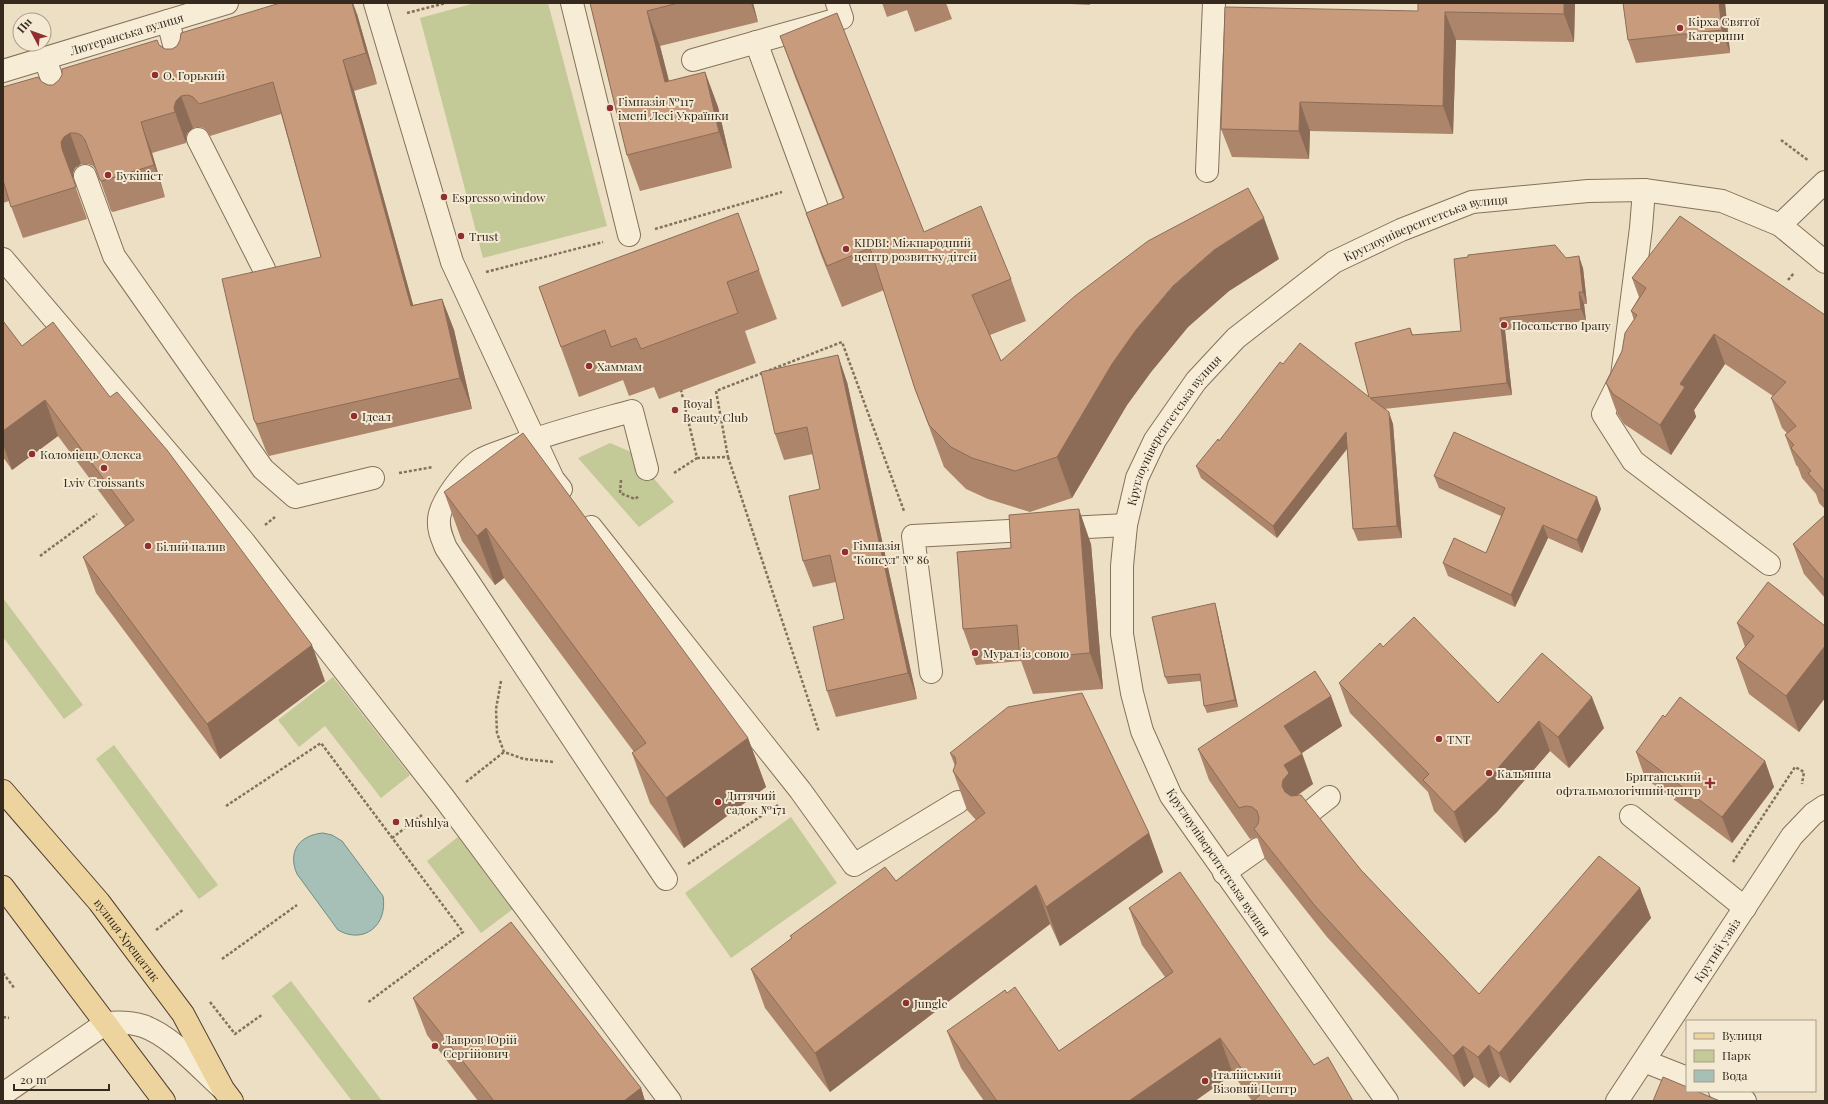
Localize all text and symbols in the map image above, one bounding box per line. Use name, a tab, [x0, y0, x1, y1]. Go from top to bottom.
street label: Лютеранська вулиця	[67, 9, 186, 59]
north arrow	[12, 12, 52, 52]
place label: Кірха Святої Катерини	[1688, 13, 1760, 43]
text: Пн	[13, 14, 35, 36]
marker: Кірха Святої Катерини	[1675, 23, 1685, 33]
place label: О. Горький	[163, 67, 226, 83]
marker: О. Горький	[150, 70, 160, 80]
place label: Гімназія №117 імені Лесі Українки	[618, 93, 729, 123]
marker: Гімназія №117 імені Лесі Українки	[605, 103, 615, 113]
place label: Букініст	[116, 167, 163, 183]
marker: Букініст	[103, 170, 113, 180]
place label: Espresso window	[452, 189, 546, 205]
street label: Круглоуніверситетська вулиця	[1341, 191, 1509, 264]
marker: Espresso window	[439, 192, 449, 202]
place label: Trust	[469, 228, 499, 244]
marker: Trust	[456, 231, 466, 241]
place label: KIDBI: Міжнародний центр розвитку дітей	[854, 234, 978, 264]
marker: KIDBI: Міжнародний центр розвитку дітей	[841, 244, 851, 254]
place label: Посольство Ірану	[1512, 317, 1611, 333]
marker: Посольство Ірану	[1499, 320, 1509, 330]
street label: Круглоуніверситетська вулиця	[1123, 351, 1225, 507]
place label: Хаммам	[597, 358, 643, 374]
marker: Хаммам	[584, 361, 594, 371]
place label: Royal Beauty Club	[683, 395, 748, 425]
marker: Royal Beauty Club	[670, 405, 680, 415]
place label: Ідеал	[362, 408, 391, 424]
marker: Ідеал	[349, 411, 359, 421]
place label: Коломієць Олекса	[40, 446, 141, 462]
marker: Коломієць Олекса	[27, 449, 37, 459]
marker: Lviv Croissants	[99, 463, 109, 473]
place label: Lviv Croissants	[63, 474, 145, 490]
place label: Гімназія "Консул" № 86	[853, 537, 929, 567]
place label: Білий налив	[156, 538, 226, 554]
marker: Білий налив	[143, 541, 153, 551]
marker: Гімназія "Консул" № 86	[840, 547, 850, 557]
place label: Мурал із совою	[983, 645, 1069, 661]
marker: Мурал із совою	[970, 648, 980, 658]
place label: TNT	[1447, 731, 1471, 747]
marker: TNT	[1434, 734, 1444, 744]
place label: Кальянна	[1497, 765, 1551, 781]
marker: Кальянна	[1484, 768, 1494, 778]
place label: Британський офтальмологічний центр	[1556, 768, 1701, 798]
marker: Британський офтальмологічний центр	[1704, 777, 1716, 789]
street label: Круглоуніверситетська вулиця	[1163, 785, 1275, 939]
place label: Дитячий садок №171	[726, 787, 786, 817]
marker: Дитячий садок №171	[713, 797, 723, 807]
place label: Mushlya	[404, 814, 449, 830]
marker: Mushlya	[391, 817, 401, 827]
street label: вулиця Хрещатик	[91, 895, 164, 985]
street label: Крутий узвіз	[1690, 915, 1744, 985]
place label: Jungle	[913, 995, 947, 1011]
marker: Jungle	[901, 998, 911, 1008]
legend	[1686, 1020, 1816, 1092]
text: Вулиця	[1722, 1027, 1763, 1043]
place label: Лавров Юрій Сергійович	[442, 1031, 517, 1061]
marker: Лавров Юрій Сергійович	[430, 1041, 440, 1051]
text: Парк	[1722, 1047, 1751, 1063]
scale bar	[14, 1066, 109, 1092]
place label: Італійський Візовий Центр	[1213, 1066, 1297, 1096]
text: Вода	[1722, 1067, 1748, 1083]
text: 20 m	[20, 1071, 47, 1087]
marker: Італійський Візовий Центр	[1200, 1076, 1210, 1086]

